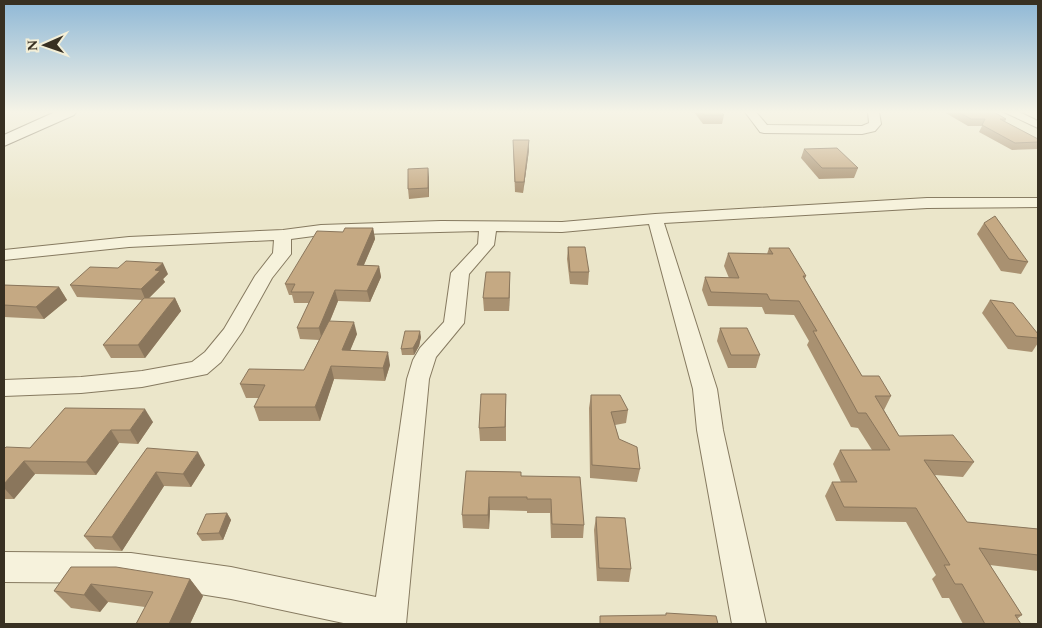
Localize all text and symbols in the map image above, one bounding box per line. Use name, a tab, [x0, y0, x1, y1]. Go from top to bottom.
north arrow	[20, 20, 70, 70]
text: N	[22, 39, 43, 52]

